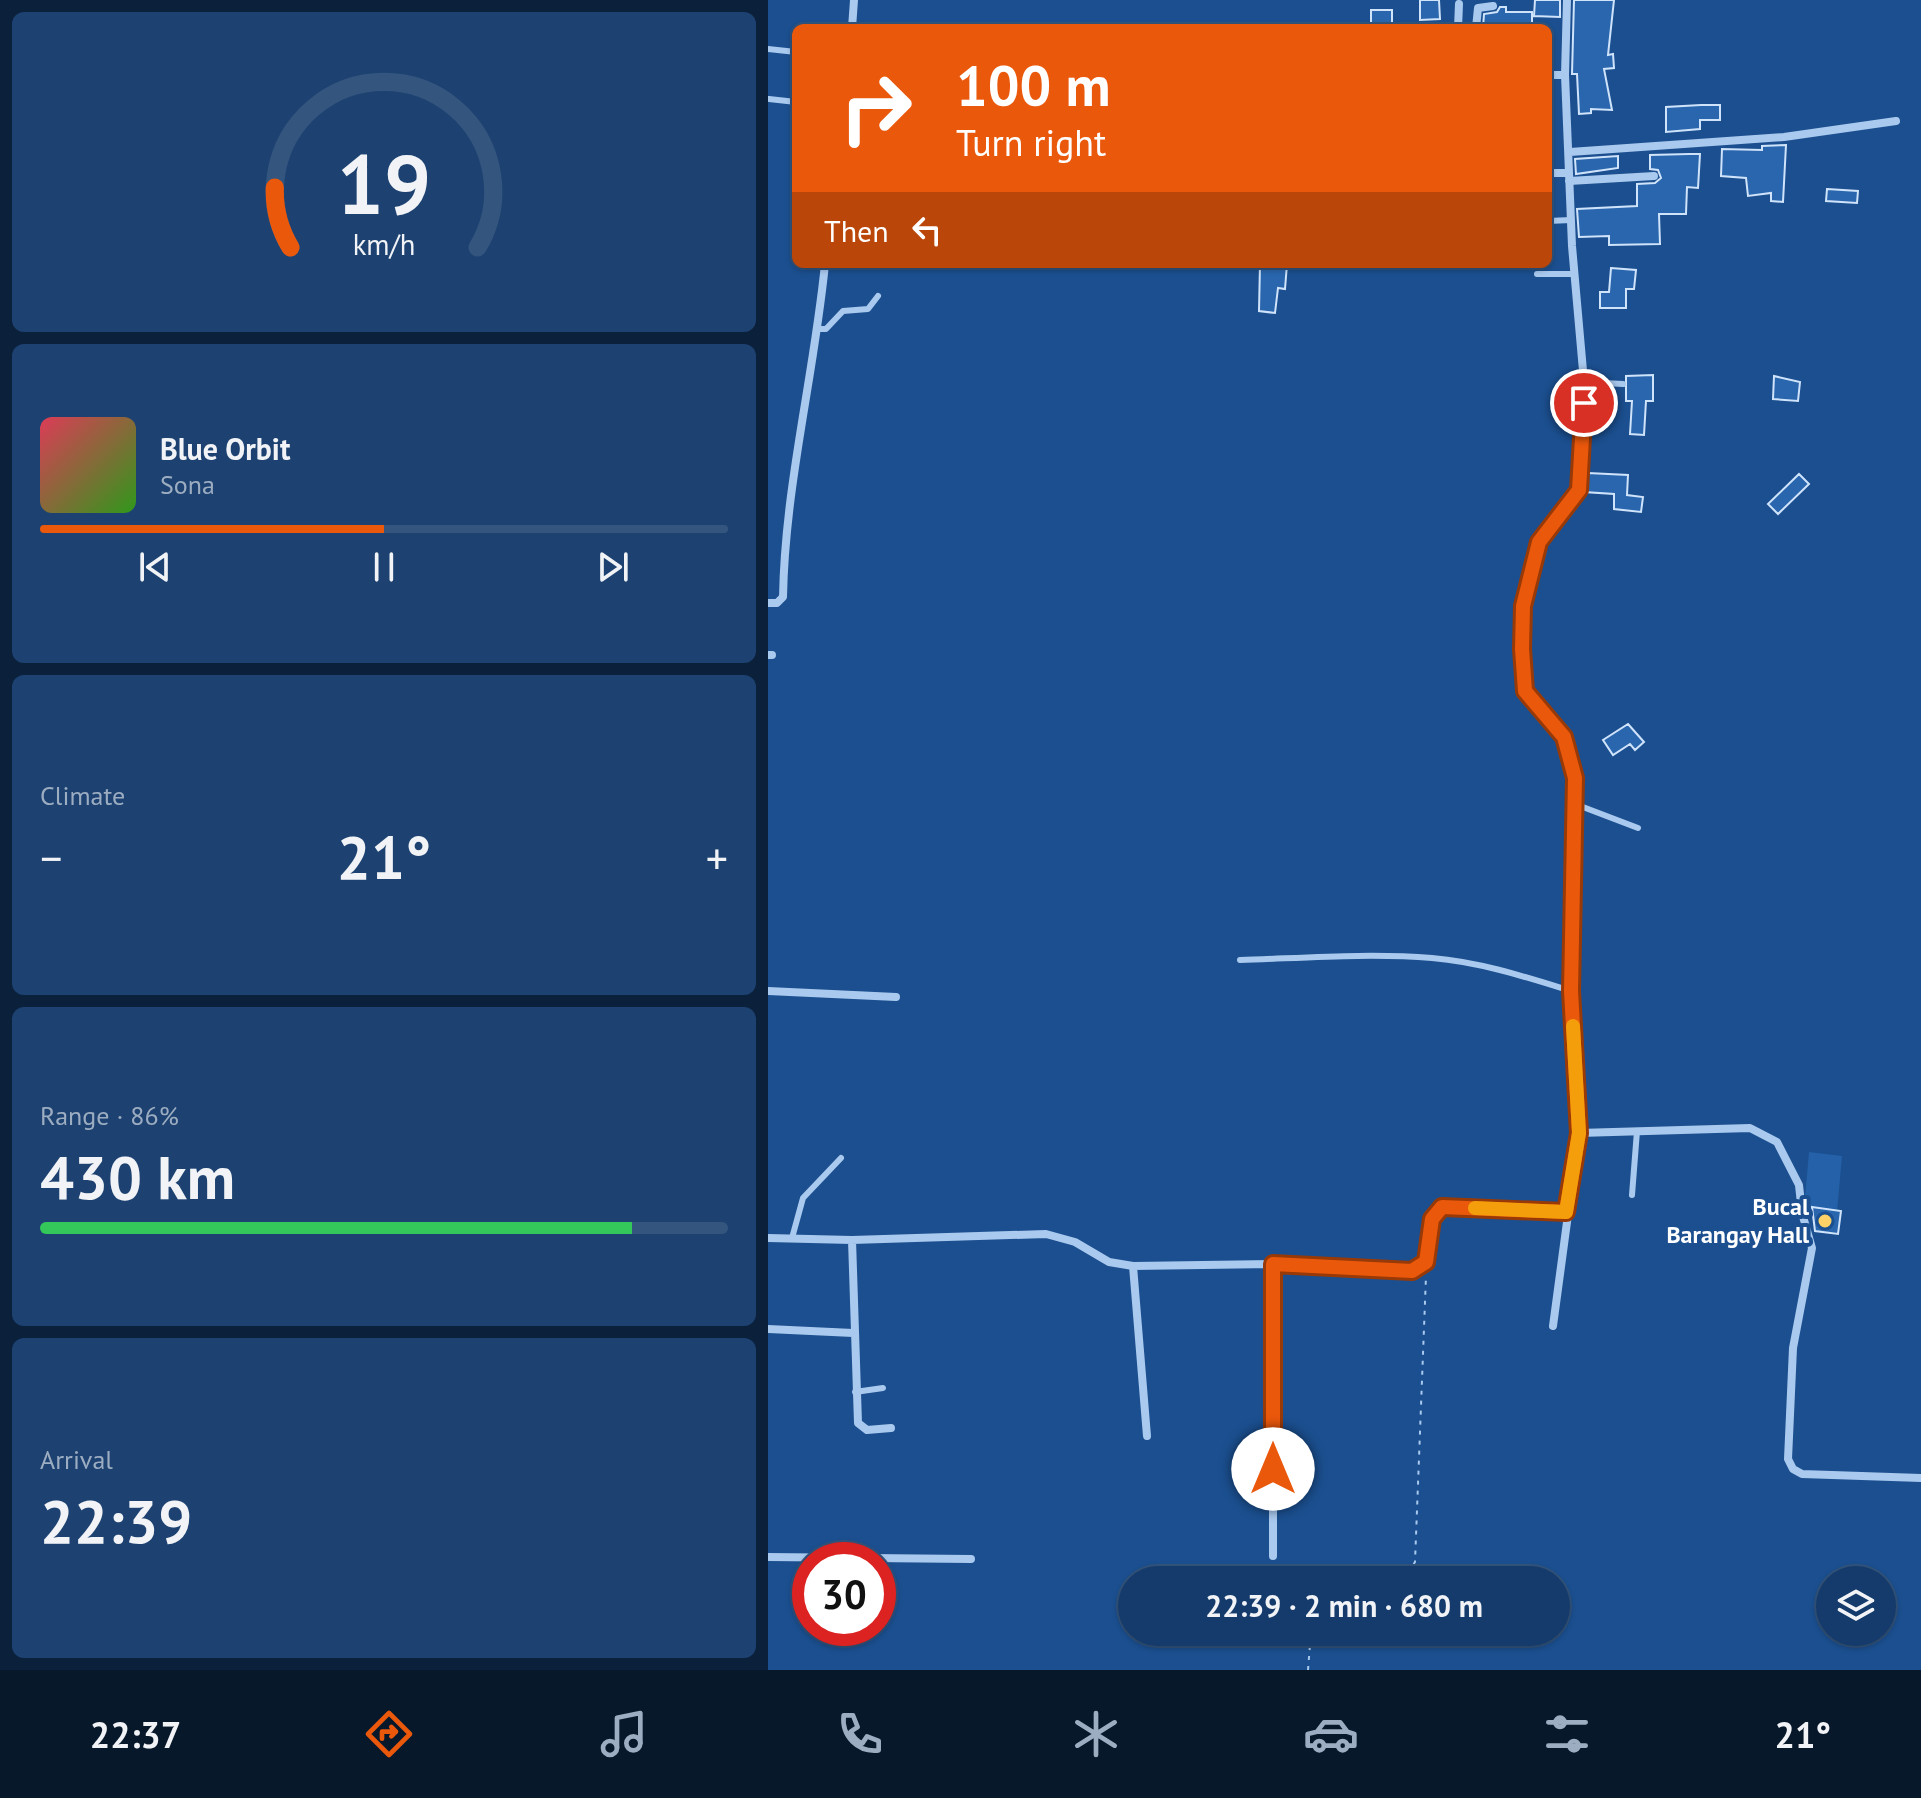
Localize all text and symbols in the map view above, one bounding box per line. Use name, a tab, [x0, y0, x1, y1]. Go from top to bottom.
text: 100 m	[956, 49, 1111, 121]
icon: right	[824, 56, 928, 160]
text: Turn right	[956, 119, 1106, 166]
text: 19	[337, 128, 431, 236]
icon: left	[905, 208, 949, 252]
text: Then	[824, 211, 889, 250]
text: km/h	[353, 226, 415, 263]
pin	[1550, 369, 1618, 437]
icon: arrive	[1562, 381, 1606, 425]
text: Blue Orbit	[160, 429, 290, 468]
text: Sona	[160, 468, 215, 501]
icon: previous	[133, 545, 177, 589]
icon: pause	[362, 545, 406, 589]
icon: next	[591, 545, 635, 589]
text: Climate	[40, 779, 125, 812]
text: 21°	[337, 818, 431, 896]
text: −	[40, 829, 62, 886]
text: +	[706, 829, 728, 886]
text: Range · 86%	[40, 1099, 179, 1132]
text: 430 km	[40, 1138, 235, 1216]
place label: Bucal Barangay Hall	[1666, 1191, 1810, 1250]
marker: Bucal Barangay Hall	[1816, 1212, 1834, 1230]
position arrow	[1231, 1427, 1315, 1511]
text: Arrival	[40, 1443, 113, 1476]
text: 22:39	[40, 1482, 192, 1560]
speed limit sign: 30	[792, 1542, 896, 1646]
map controls	[1816, 1566, 1896, 1646]
button: layers	[1816, 1566, 1896, 1646]
text: 22:39 · 2 min · 680 m	[1205, 1586, 1483, 1625]
icon: directions	[361, 1706, 417, 1762]
icon: music	[596, 1706, 652, 1762]
icon: phone	[832, 1706, 888, 1762]
icon: climate	[1068, 1706, 1124, 1762]
icon: car	[1303, 1706, 1359, 1762]
icon: filters	[1539, 1706, 1595, 1762]
text: 22:37	[90, 1711, 181, 1758]
text: 21°	[1775, 1711, 1831, 1758]

